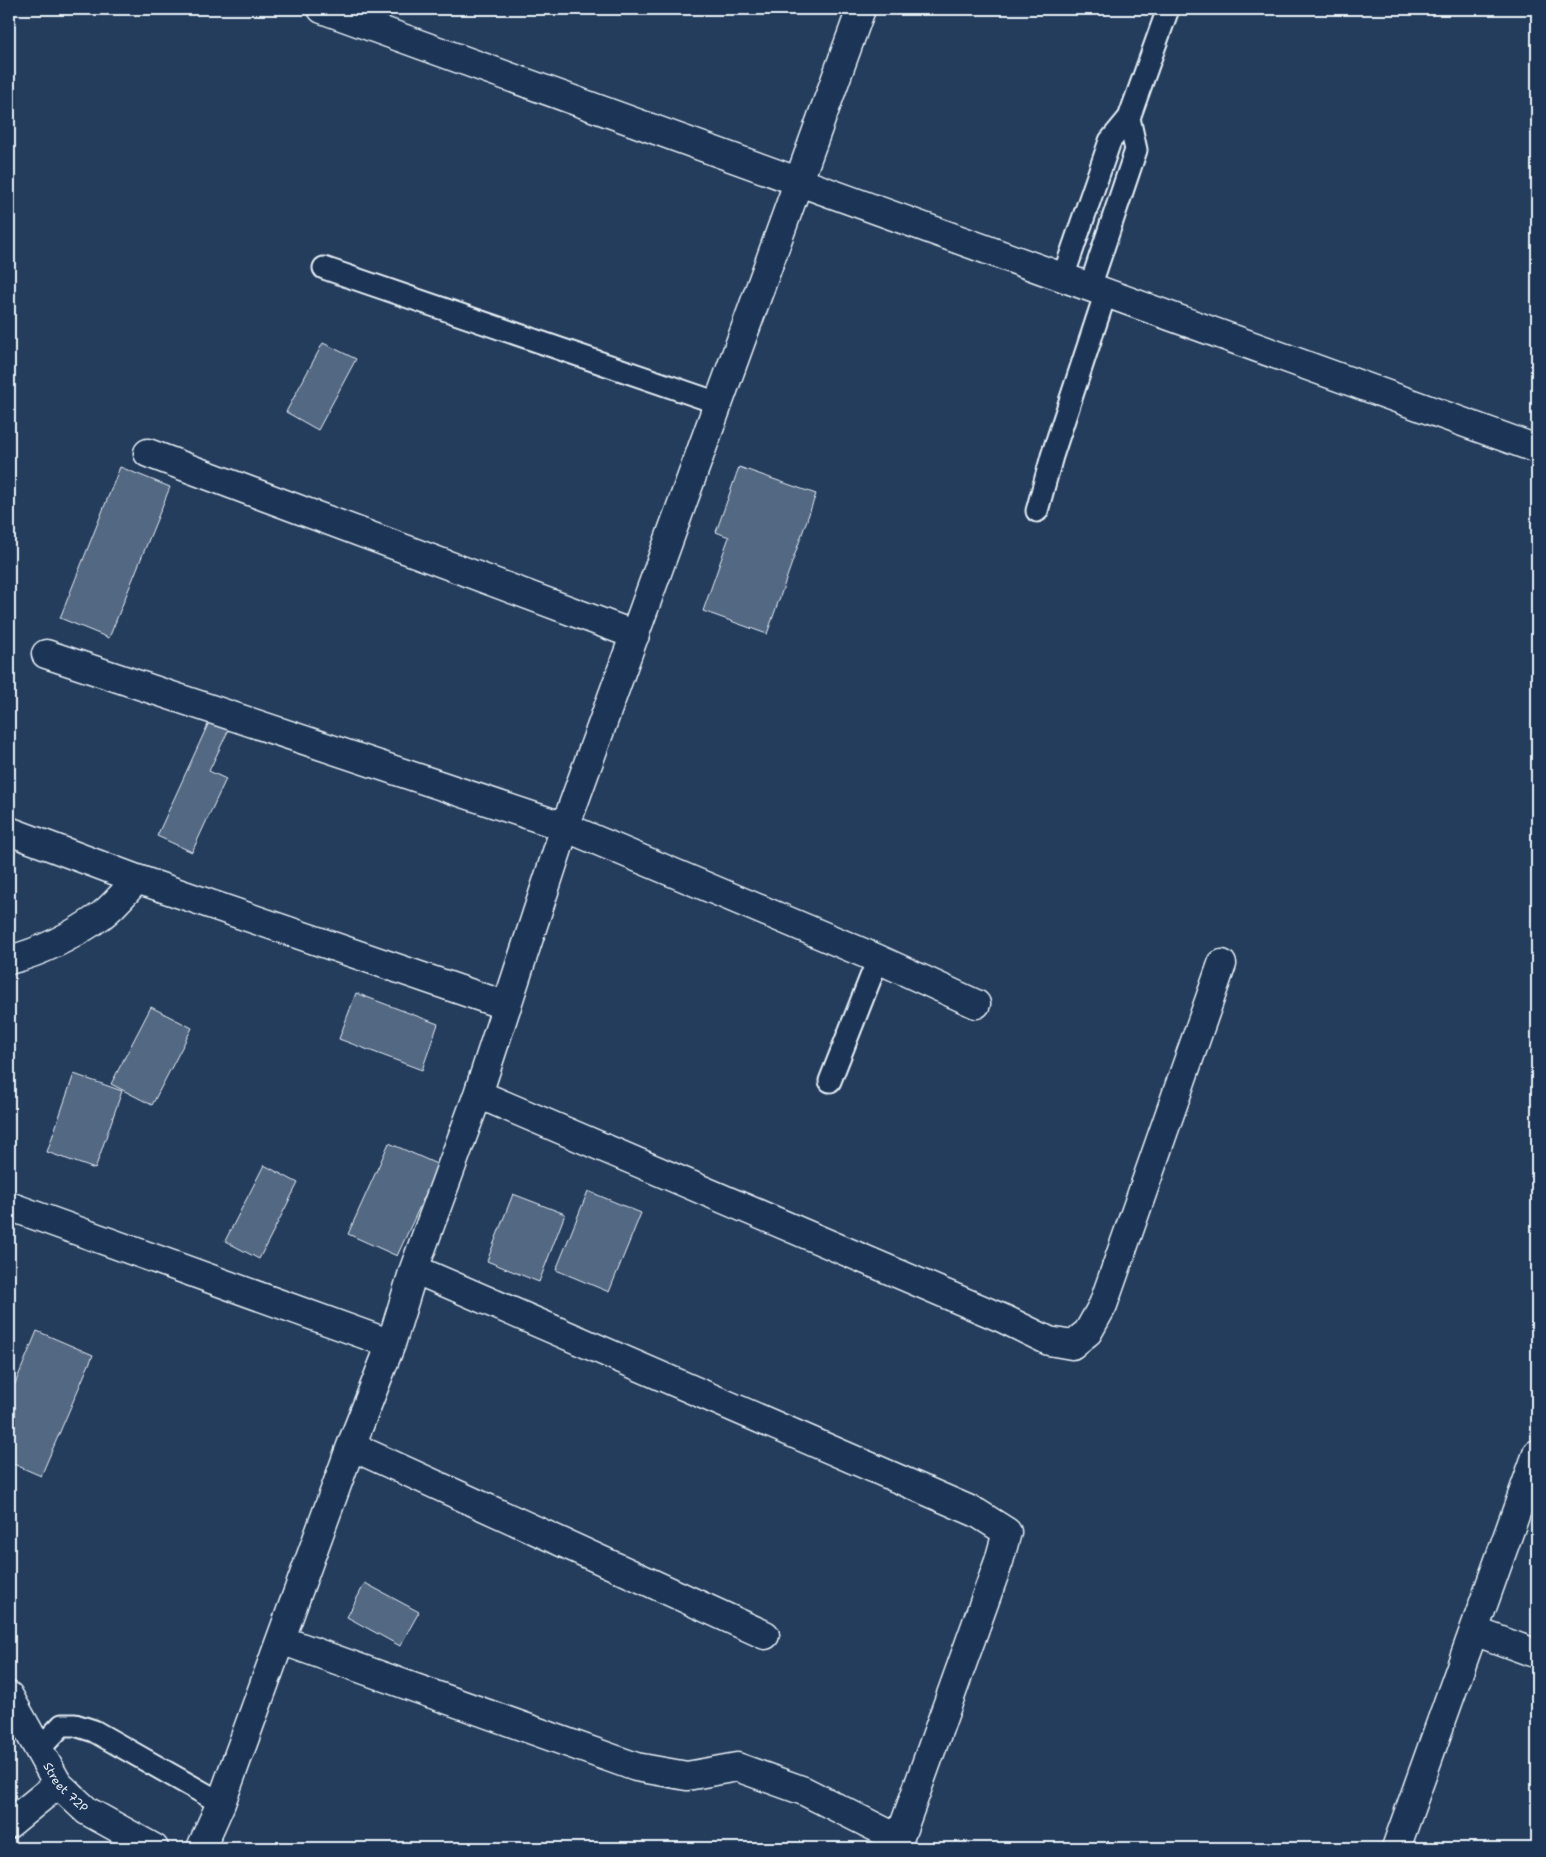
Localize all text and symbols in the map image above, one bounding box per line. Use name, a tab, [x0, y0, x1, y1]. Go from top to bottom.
street label: Street 72P	[39, 1759, 91, 1816]

